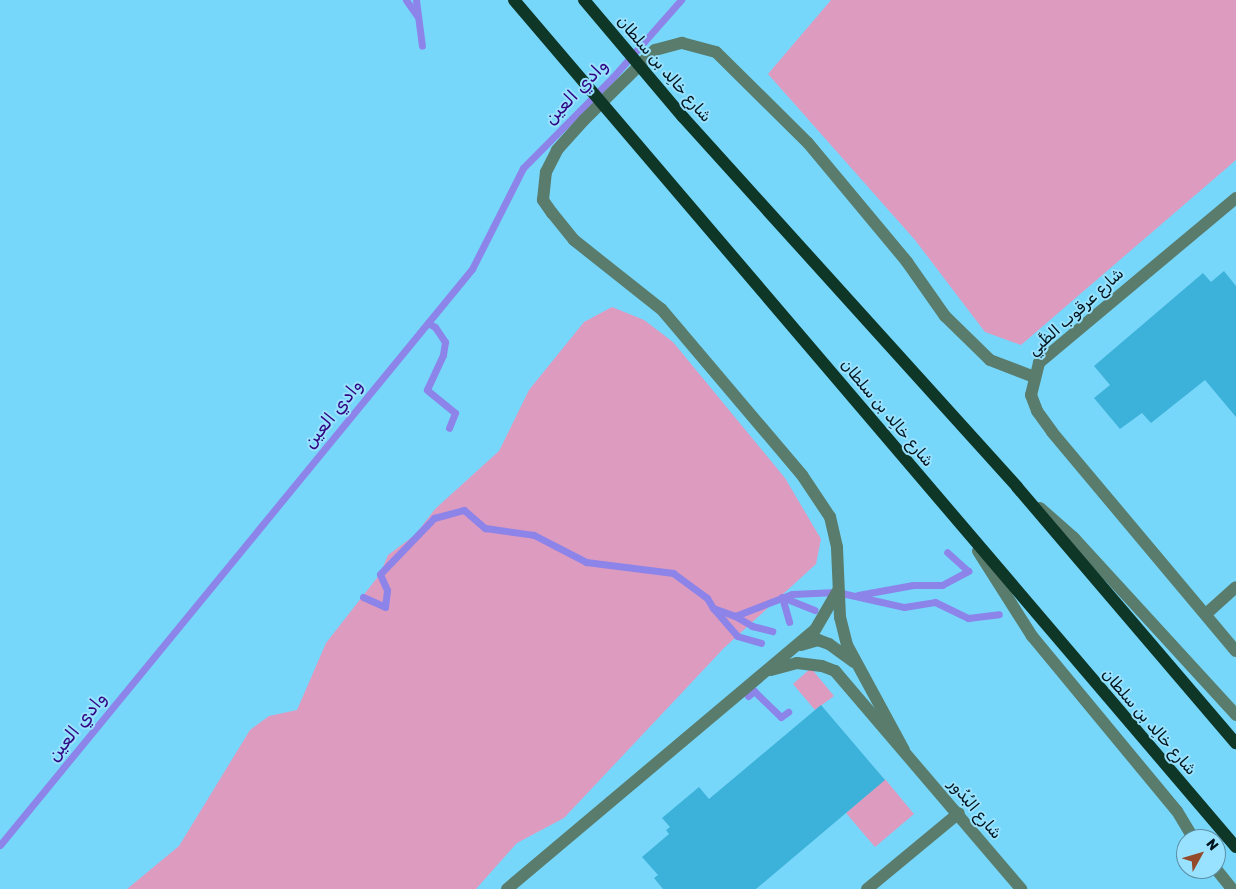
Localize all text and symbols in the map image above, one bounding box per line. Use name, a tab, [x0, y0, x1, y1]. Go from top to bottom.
street label: شارع خالِد بن سلطان	[613, 12, 715, 126]
water label: وادي العين	[540, 55, 612, 129]
street label: شارع عرقوب الظَّبِي	[1024, 264, 1128, 360]
street label: شارع خالِد بن سلطان	[836, 355, 938, 471]
water label: وادي العين	[299, 375, 367, 453]
street label: شارع خالِد بن سلطان	[1098, 665, 1200, 779]
water label: وادي العين	[43, 688, 111, 766]
street label: شارع البُدُور	[944, 775, 1006, 843]
north arrow	[1176, 829, 1226, 879]
text: N	[1202, 836, 1222, 854]

